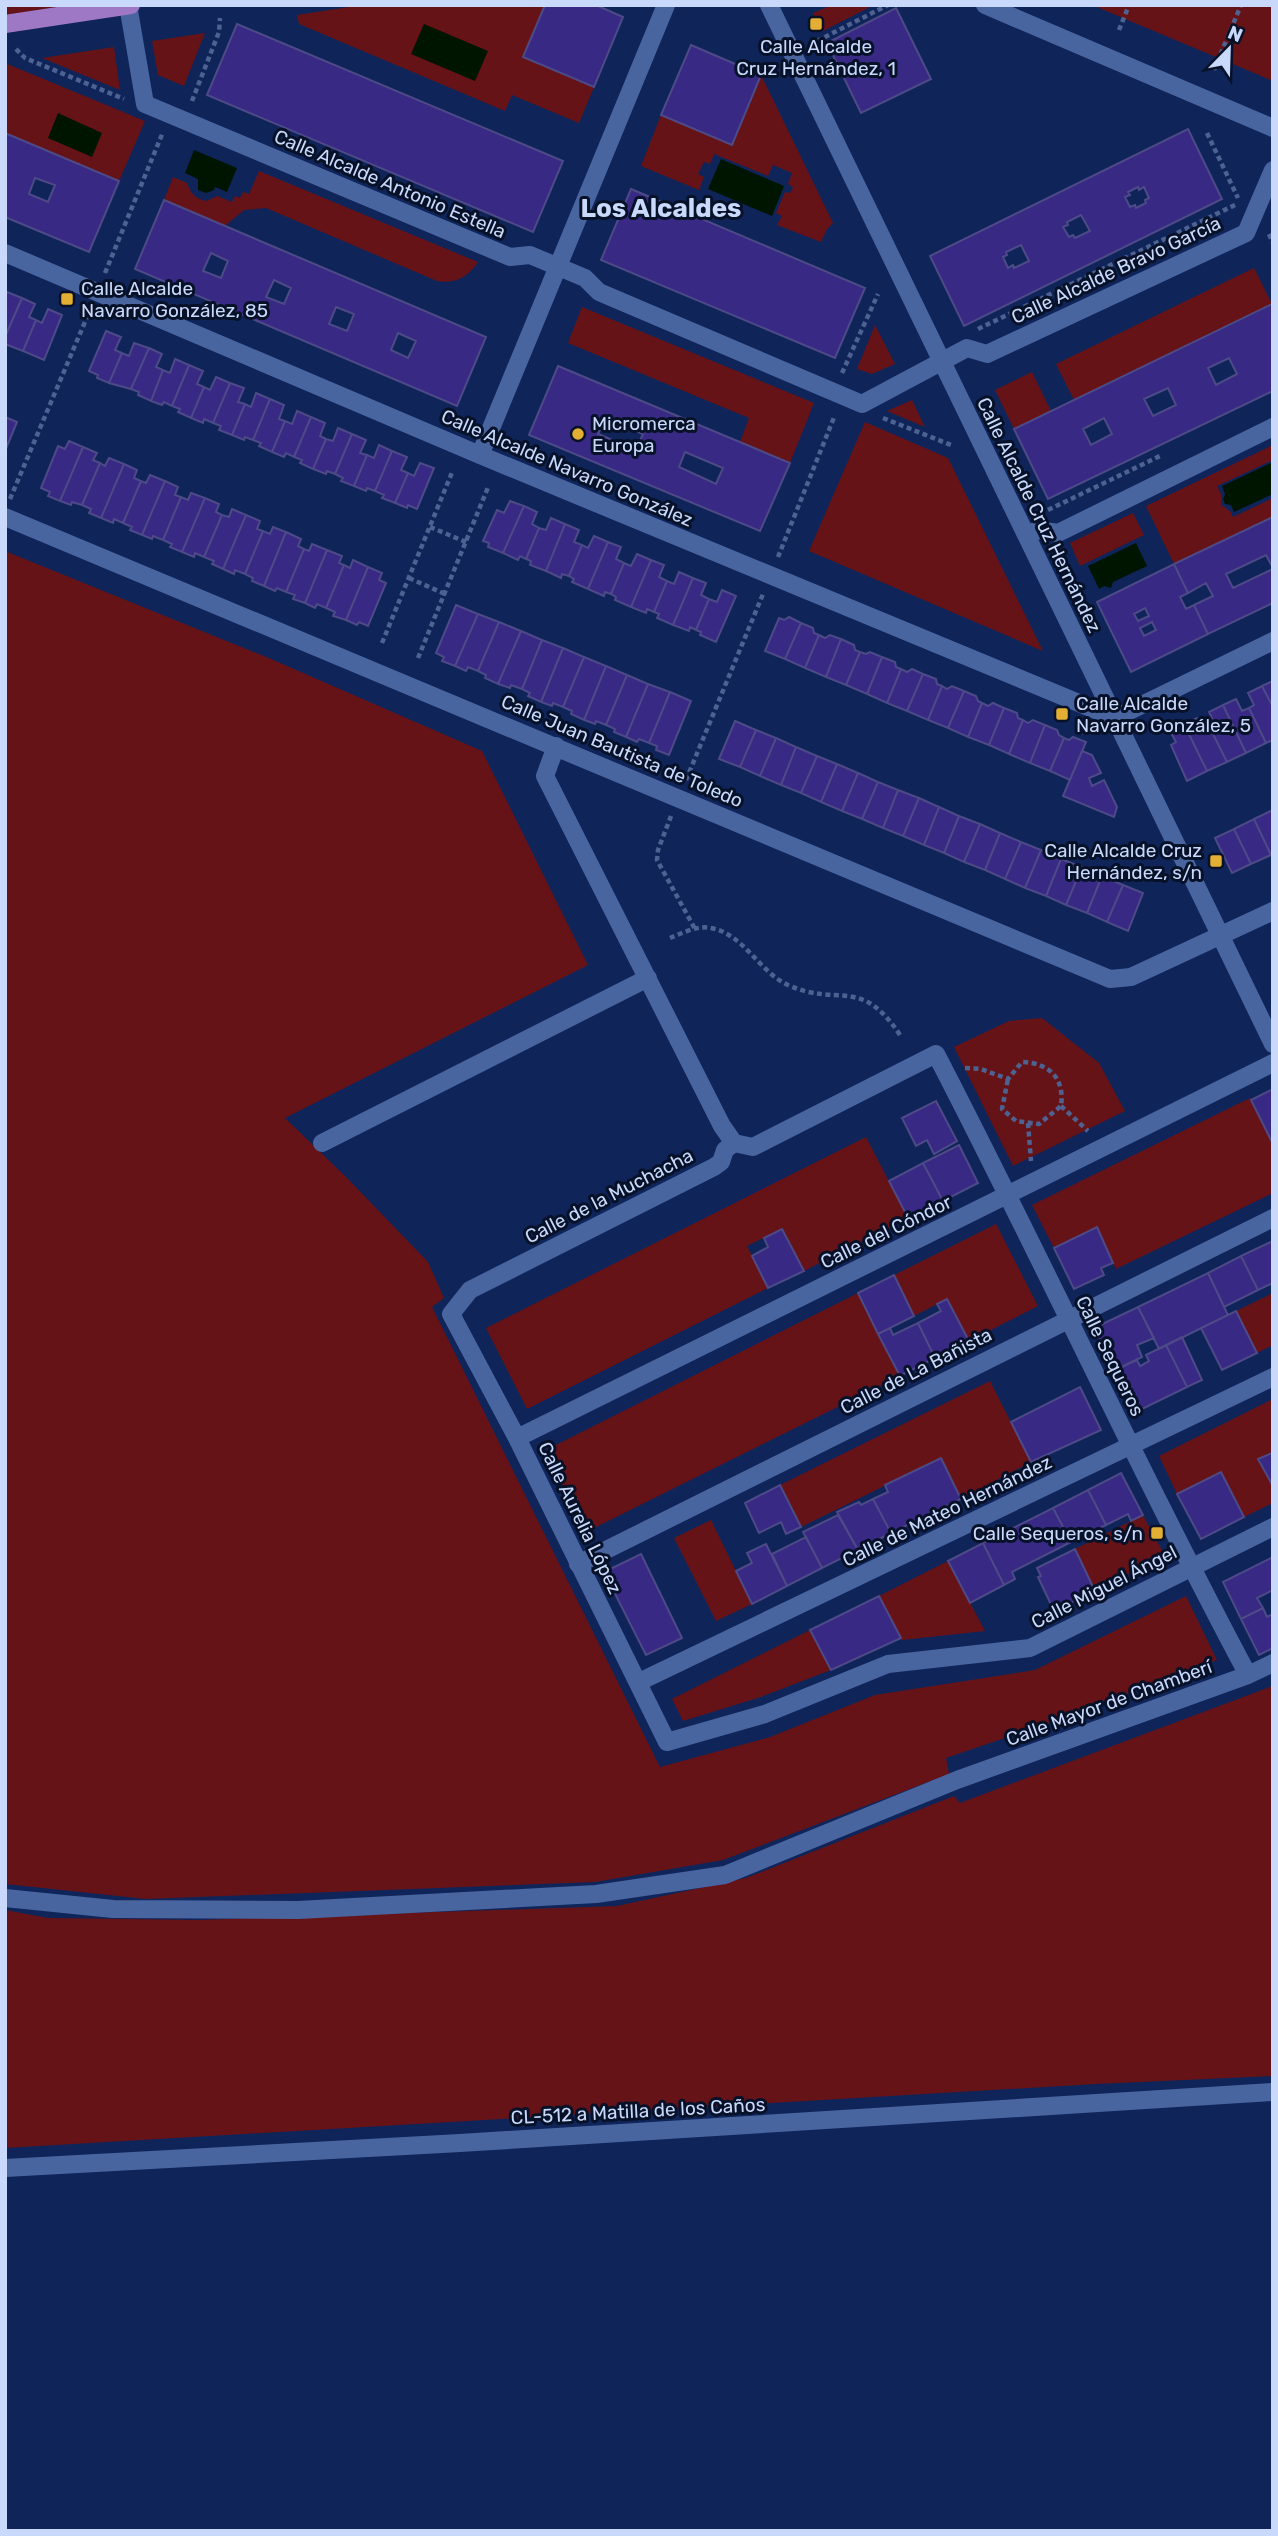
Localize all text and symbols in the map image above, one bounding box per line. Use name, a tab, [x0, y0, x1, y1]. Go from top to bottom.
north arrow	[1194, 14, 1264, 84]
marker: Calle Alcalde Cruz Hernández, 1	[808, 16, 824, 32]
text: N	[1225, 21, 1246, 47]
place label: Calle Alcalde Cruz Hernández, 1	[736, 35, 896, 80]
street label: Calle Alcalde Antonio Estella	[271, 125, 509, 243]
district label: Los Alcaldes	[581, 193, 741, 224]
street label: Calle Alcalde Bravo García	[1008, 211, 1224, 329]
place label: Calle Alcalde Navarro González, 85	[81, 277, 268, 322]
marker: Calle Alcalde Navarro González, 85	[59, 291, 75, 307]
street label: Calle Alcalde Cruz Hernández	[972, 394, 1106, 636]
street label: Calle Alcalde Navarro González	[438, 404, 696, 532]
place label: Micromerca Europa	[592, 412, 696, 457]
marker: Micromerca Europa	[570, 426, 586, 442]
street label: Calle Juan Bautista de Toledo	[498, 690, 746, 812]
place label: Calle Alcalde Navarro González, 5	[1076, 692, 1251, 737]
marker: Calle Alcalde Navarro González, 5	[1054, 706, 1070, 722]
place label: Calle Alcalde Cruz Hernández, s/n	[1044, 839, 1202, 884]
marker: Calle Alcalde Cruz Hernández, s/n	[1208, 853, 1224, 869]
street label: Calle de la Muchacha	[521, 1144, 697, 1248]
street label: Calle del Cóndor	[817, 1190, 956, 1274]
street label: Calle Sequeros	[1071, 1292, 1149, 1420]
street label: Calle de La Bañista	[836, 1323, 996, 1419]
street label: Calle Aurelia López	[533, 1438, 627, 1598]
street label: Calle de Mateo Hernández	[839, 1450, 1055, 1572]
place label: Calle Sequeros, s/n	[973, 1522, 1143, 1545]
marker: Calle Sequeros, s/n	[1149, 1525, 1165, 1541]
street label: Calle Miguel Ángel	[1027, 1540, 1181, 1634]
street label: Calle Mayor de Chamberí	[1003, 1655, 1216, 1751]
street label: CL-512 a Matilla de los Caños	[510, 2093, 766, 2129]

